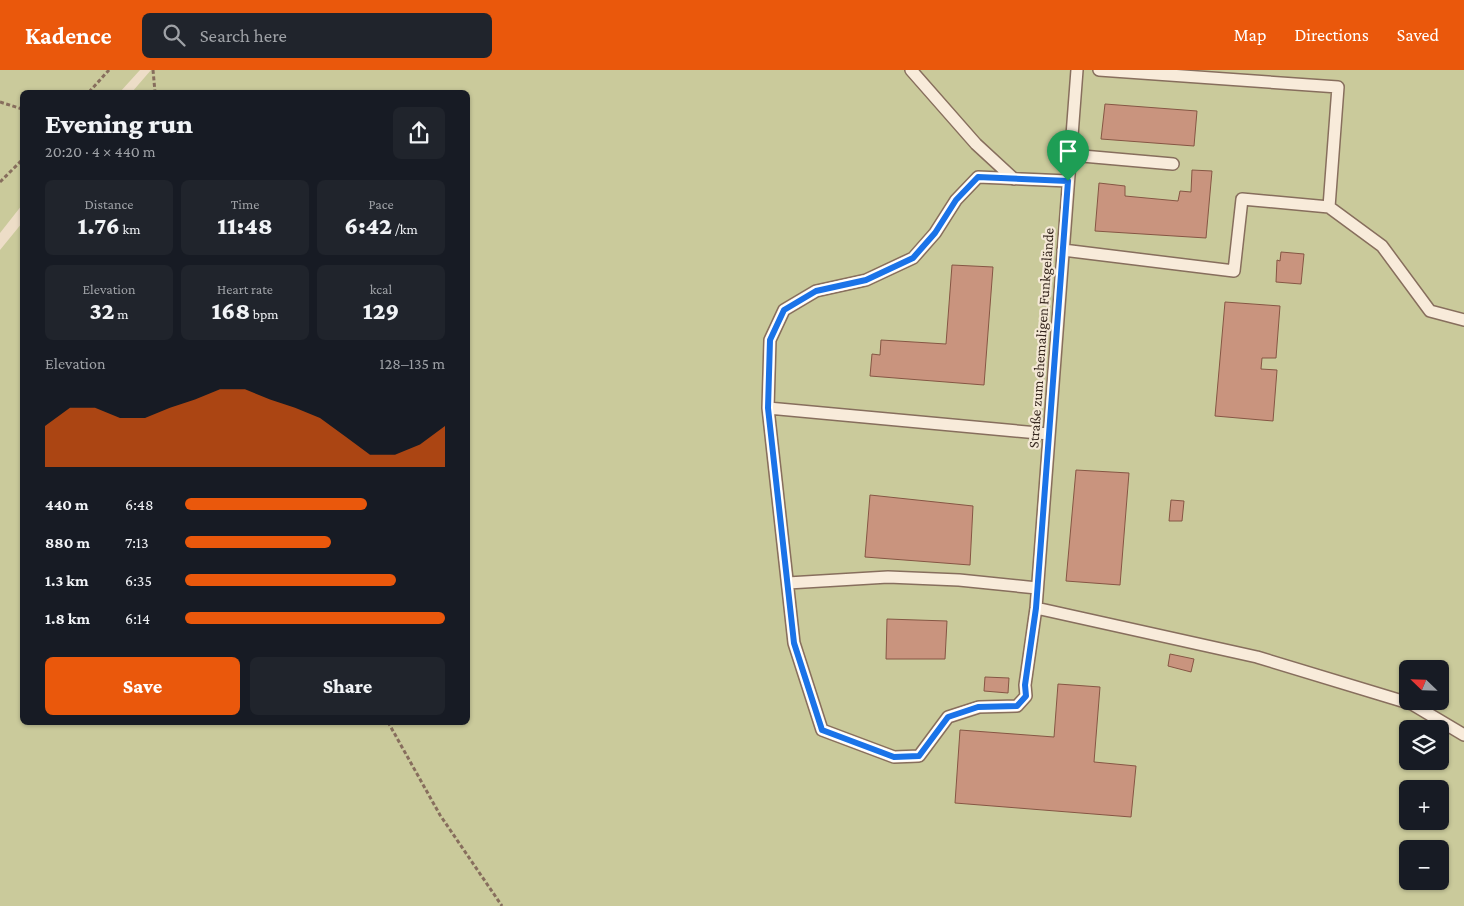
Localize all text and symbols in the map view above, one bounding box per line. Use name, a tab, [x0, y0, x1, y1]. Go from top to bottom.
search box	[142, 13, 492, 58]
icon: search	[160, 21, 188, 49]
text: Kadence	[25, 22, 112, 49]
text: Search here	[200, 25, 287, 46]
text: Map	[1234, 25, 1266, 45]
text: Directions	[1294, 25, 1369, 45]
text: Saved	[1397, 25, 1439, 45]
button: share	[393, 107, 445, 159]
text: Evening run	[45, 108, 193, 139]
pin	[1047, 130, 1089, 181]
icon: arrive	[1054, 137, 1082, 165]
text: 20:20 · 4 × 440 m	[45, 143, 156, 160]
text: Distance	[85, 196, 133, 212]
text: Time	[231, 196, 259, 212]
text: Pace	[368, 196, 394, 212]
text: 1.76	[78, 212, 120, 239]
text: 11:48	[217, 212, 273, 239]
text: 6:42	[344, 212, 392, 239]
text: km	[120, 221, 140, 237]
text: /km	[392, 221, 418, 237]
street label: Straße zum ehemaligen Funkgelände	[1025, 227, 1058, 449]
text: Elevation	[82, 281, 136, 297]
text: Heart rate	[217, 281, 273, 297]
text: kcal	[370, 281, 392, 297]
text: 32	[89, 297, 115, 324]
text: 168	[211, 297, 250, 324]
text: 129	[363, 297, 399, 324]
text: m	[115, 306, 129, 322]
text: bpm	[250, 306, 279, 322]
text: Elevation	[45, 355, 106, 372]
text: 128–135 m	[379, 355, 445, 372]
text: 440 m	[45, 496, 89, 513]
text: 6:48	[125, 496, 154, 513]
text: 880 m	[45, 534, 90, 551]
text: 7:13	[125, 534, 149, 551]
text: 1.3 km	[45, 572, 89, 589]
text: 6:35	[125, 572, 152, 589]
text: 1.8 km	[45, 610, 90, 627]
text: 6:14	[125, 610, 150, 627]
button: Save	[45, 657, 240, 715]
button: Share	[250, 657, 445, 715]
north arrow	[1399, 660, 1449, 710]
map controls	[1399, 660, 1449, 890]
button: layers	[1399, 720, 1449, 770]
button: +	[1399, 780, 1449, 830]
button: −	[1399, 840, 1449, 890]

